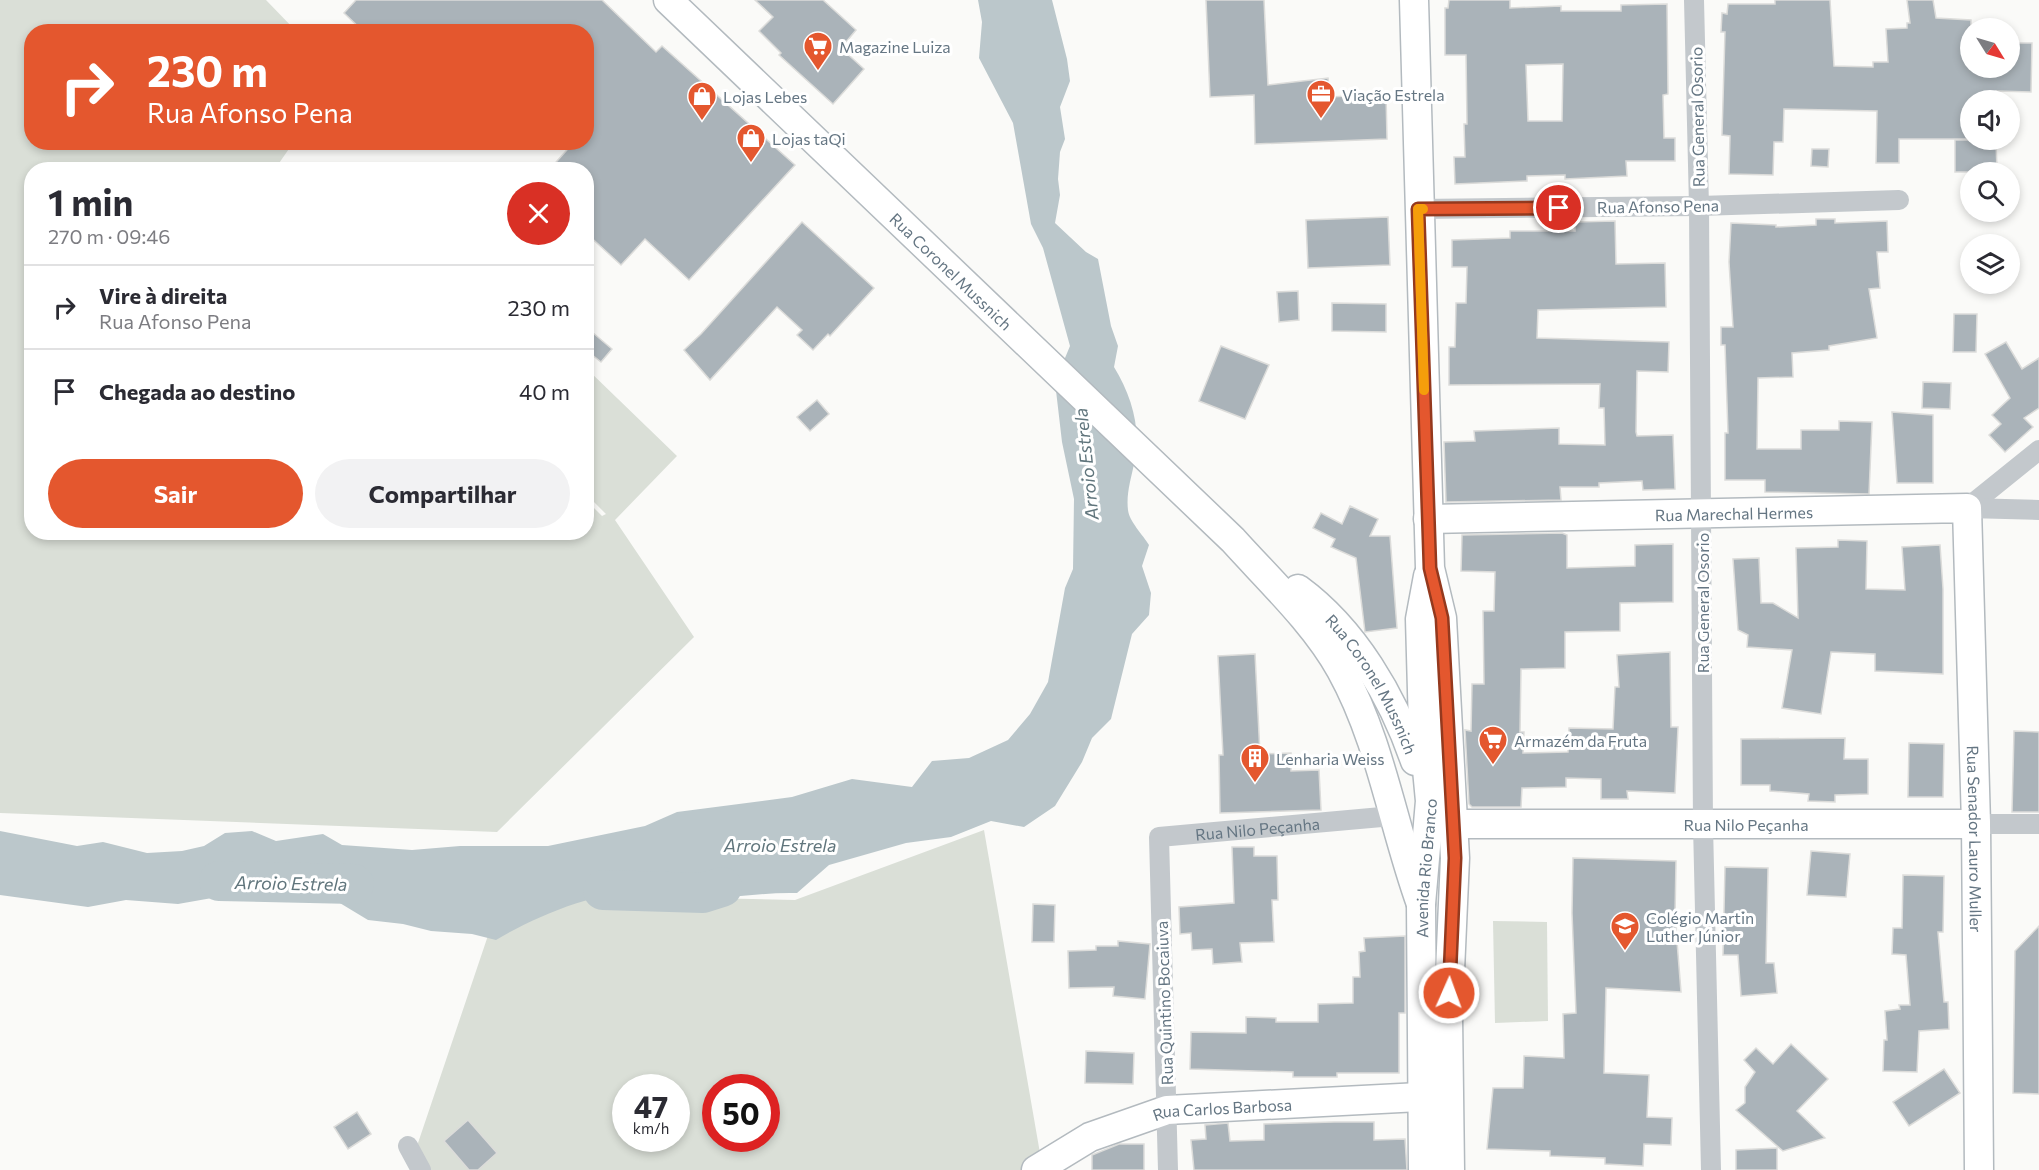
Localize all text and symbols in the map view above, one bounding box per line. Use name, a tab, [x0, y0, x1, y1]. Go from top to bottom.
north arrow	[1960, 18, 2020, 78]
map controls	[1960, 18, 2020, 294]
supermarket icon: Magazine Luiza	[802, 30, 834, 72]
place label: Magazine Luiza	[839, 37, 951, 56]
text: 230 m	[147, 44, 268, 96]
street label: Rua General Osorio	[1686, 47, 1708, 187]
icon: right	[48, 48, 126, 126]
office icon: Viação Estrela	[1305, 78, 1337, 120]
shop icon: Lojas Lebes	[686, 80, 718, 122]
place label: Viação Estrela	[1342, 85, 1445, 104]
place label: Lojas Lebes	[723, 87, 807, 106]
button: sound	[1960, 90, 2020, 150]
text: Rua Afonso Pena	[147, 96, 353, 129]
shop icon: Lojas taQi	[735, 122, 767, 164]
place label: Lojas taQi	[772, 129, 846, 148]
button: search	[1960, 162, 2020, 222]
text: 1 min	[48, 179, 133, 223]
button: close	[507, 182, 570, 245]
pin	[1533, 182, 1584, 233]
icon: arrive	[1542, 191, 1575, 224]
street label: Rua Afonso Pena	[1597, 195, 1719, 217]
street label: Rua Coronel Mussnich	[887, 208, 1016, 333]
text: 270 m · 09:46	[48, 224, 170, 248]
button: layers	[1960, 234, 2020, 294]
text: Vire à direita	[99, 282, 227, 309]
icon: right	[48, 291, 81, 324]
text: 230 m	[507, 294, 570, 321]
text: Rua Afonso Pena	[99, 309, 252, 333]
icon: arrive	[48, 375, 81, 408]
text: Chegada ao destino	[99, 378, 295, 405]
text: 40 m	[519, 378, 570, 405]
water label: Arroio Estrela	[1069, 407, 1103, 522]
button: Sair	[48, 459, 303, 528]
button: Compartilhar	[315, 459, 570, 528]
street label: Rua Marechal Hermes	[1655, 502, 1813, 524]
street label: Rua General Osorio	[1693, 533, 1712, 673]
street label: Rua Coronel Mussnich	[1322, 610, 1421, 756]
supermarket icon: Armazém da Fruta	[1477, 724, 1509, 766]
place label: Armazém da Fruta	[1514, 731, 1647, 750]
building icon: Lenharia Weiss	[1239, 742, 1271, 784]
street label: Rua Senador Lauro Muller	[1964, 745, 1986, 933]
place label: Lenharia Weiss	[1276, 749, 1385, 768]
street label: Avenida Rio Branco	[1411, 798, 1440, 938]
street label: Rua Nilo Peçanha	[1194, 813, 1321, 843]
street label: Rua Nilo Peçanha	[1683, 815, 1809, 834]
water label: Arroio Estrela	[723, 834, 836, 856]
water label: Arroio Estrela	[234, 871, 347, 895]
place label: Colégio Martin Luther Júnior	[1646, 908, 1754, 945]
school or university icon: Colégio Martin Luther Júnior	[1609, 910, 1641, 952]
street label: Rua Quintino Bocaiuva	[1152, 921, 1176, 1085]
position arrow	[1417, 961, 1481, 1025]
speed limit sign: 50	[702, 1074, 780, 1152]
text: 47	[634, 1087, 668, 1124]
street label: Rua Carlos Barbosa	[1150, 1094, 1293, 1124]
text: km/h	[633, 1119, 669, 1137]

